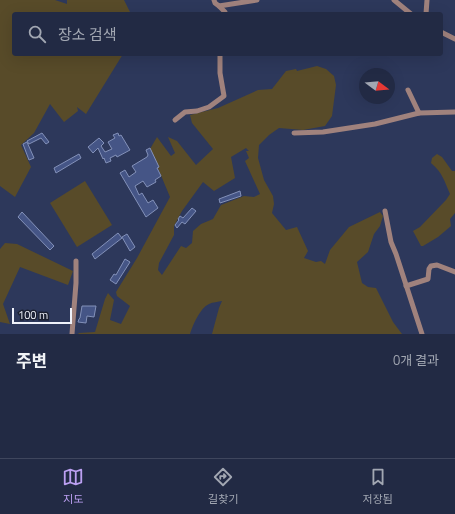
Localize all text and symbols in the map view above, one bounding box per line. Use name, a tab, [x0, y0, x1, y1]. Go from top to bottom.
search box	[12, 12, 443, 56]
icon: search	[26, 23, 48, 45]
text: 장소 검색	[58, 23, 117, 46]
north arrow	[359, 68, 395, 104]
scale bar	[12, 306, 72, 325]
text: 100 m	[18, 307, 48, 323]
text: 주변	[16, 348, 47, 374]
text: 0개 결과	[393, 350, 439, 370]
tab: 지도	[62, 466, 84, 507]
tab: 길찾기	[208, 466, 238, 507]
tab: 저장됨	[363, 466, 393, 507]

